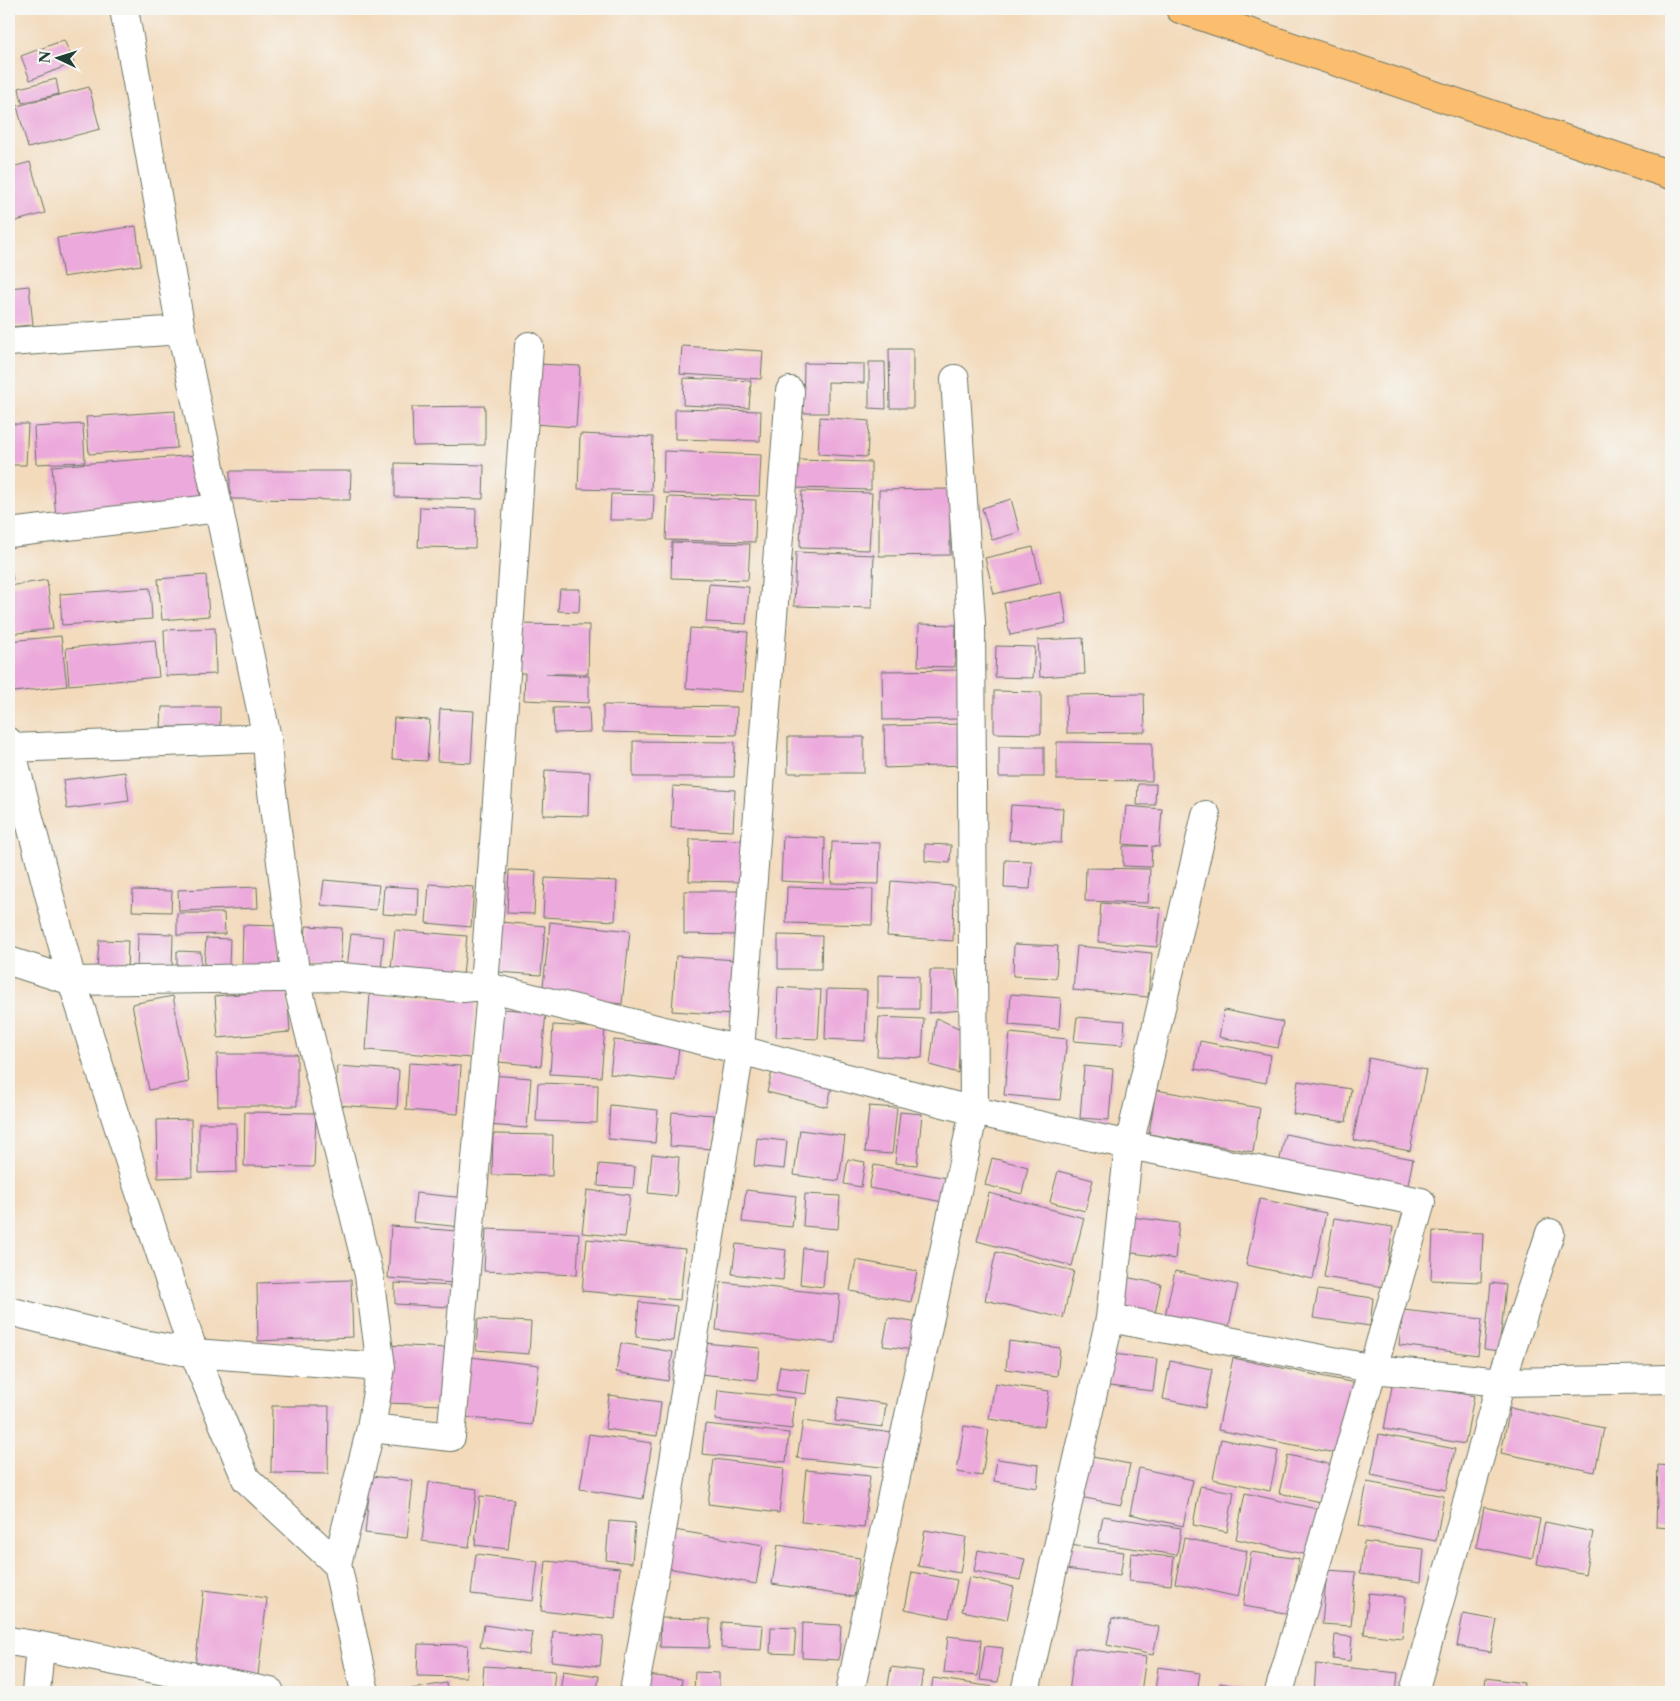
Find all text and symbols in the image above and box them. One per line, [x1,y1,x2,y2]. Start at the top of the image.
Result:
north arrow [32,32,82,82]
text: N [36,50,54,64]

